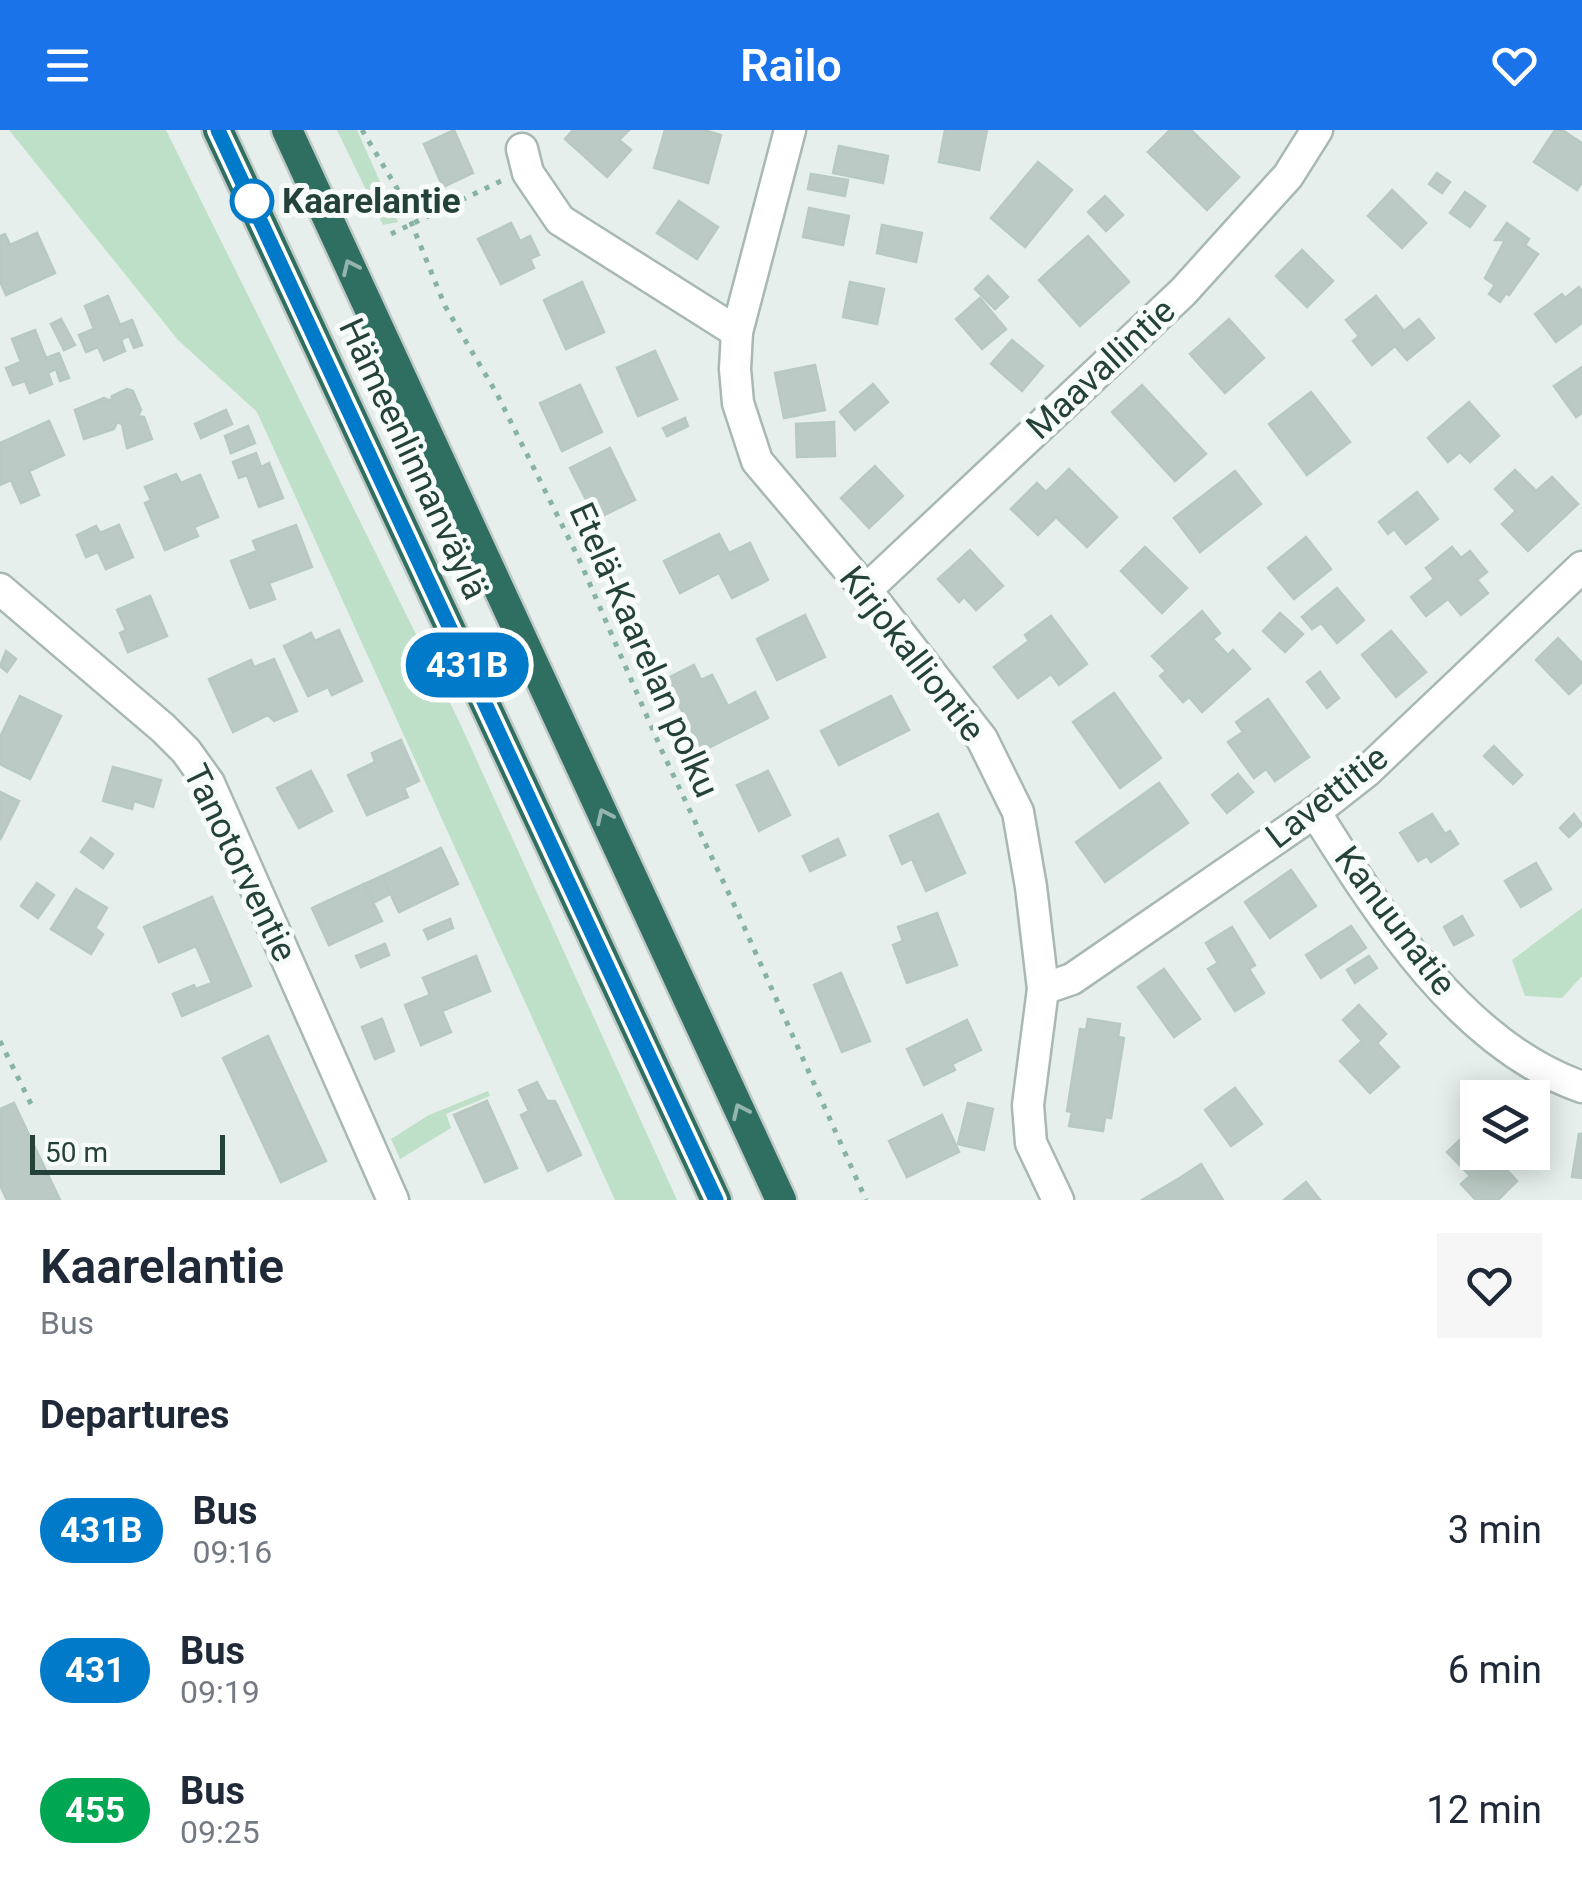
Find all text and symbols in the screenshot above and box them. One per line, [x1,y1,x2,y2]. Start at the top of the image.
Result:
icon: menu [40,38,95,93]
icon: heart [1487,38,1542,93]
text: Railo [740,39,842,92]
marker: Kaarelantie [231,180,273,222]
place label: Kaarelantie [282,181,461,222]
one-way arrow [342,259,362,277]
street label: Maavallintie [1018,290,1184,448]
street label: Hämeenlinnanväylä [330,312,496,606]
street label: Etelä-Kaarelan polku [561,496,727,804]
street label: Kirjokalliontie [831,558,993,750]
line badge: 431B [397,632,537,698]
text: 431B [426,645,508,686]
street label: Lavettitie [1258,737,1396,857]
street label: Tanotorventie [175,758,305,968]
one-way arrow [596,809,616,827]
street label: Kanuunatie [1326,838,1464,1004]
map controls [1460,1080,1550,1170]
button: layers [1460,1080,1550,1170]
one-way arrow [733,1104,753,1122]
scale bar [30,1130,225,1174]
text: 50 m [45,1136,108,1169]
button: heart [1437,1233,1542,1338]
text: Kaarelantie [40,1238,284,1295]
text: Bus [40,1304,94,1342]
text: Departures [40,1393,230,1437]
text: Bus [193,1489,258,1533]
text: 3 min [1448,1508,1542,1552]
text: 431B [60,1510,143,1551]
text: 09:16 [193,1533,272,1571]
text: Bus [180,1629,245,1673]
text: 6 min [1448,1648,1542,1692]
text: 431 [65,1650,125,1691]
text: 09:19 [180,1673,260,1711]
text: Bus [180,1769,245,1813]
text: 12 min [1426,1788,1542,1832]
text: 455 [65,1790,125,1831]
text: 09:25 [180,1813,260,1851]

